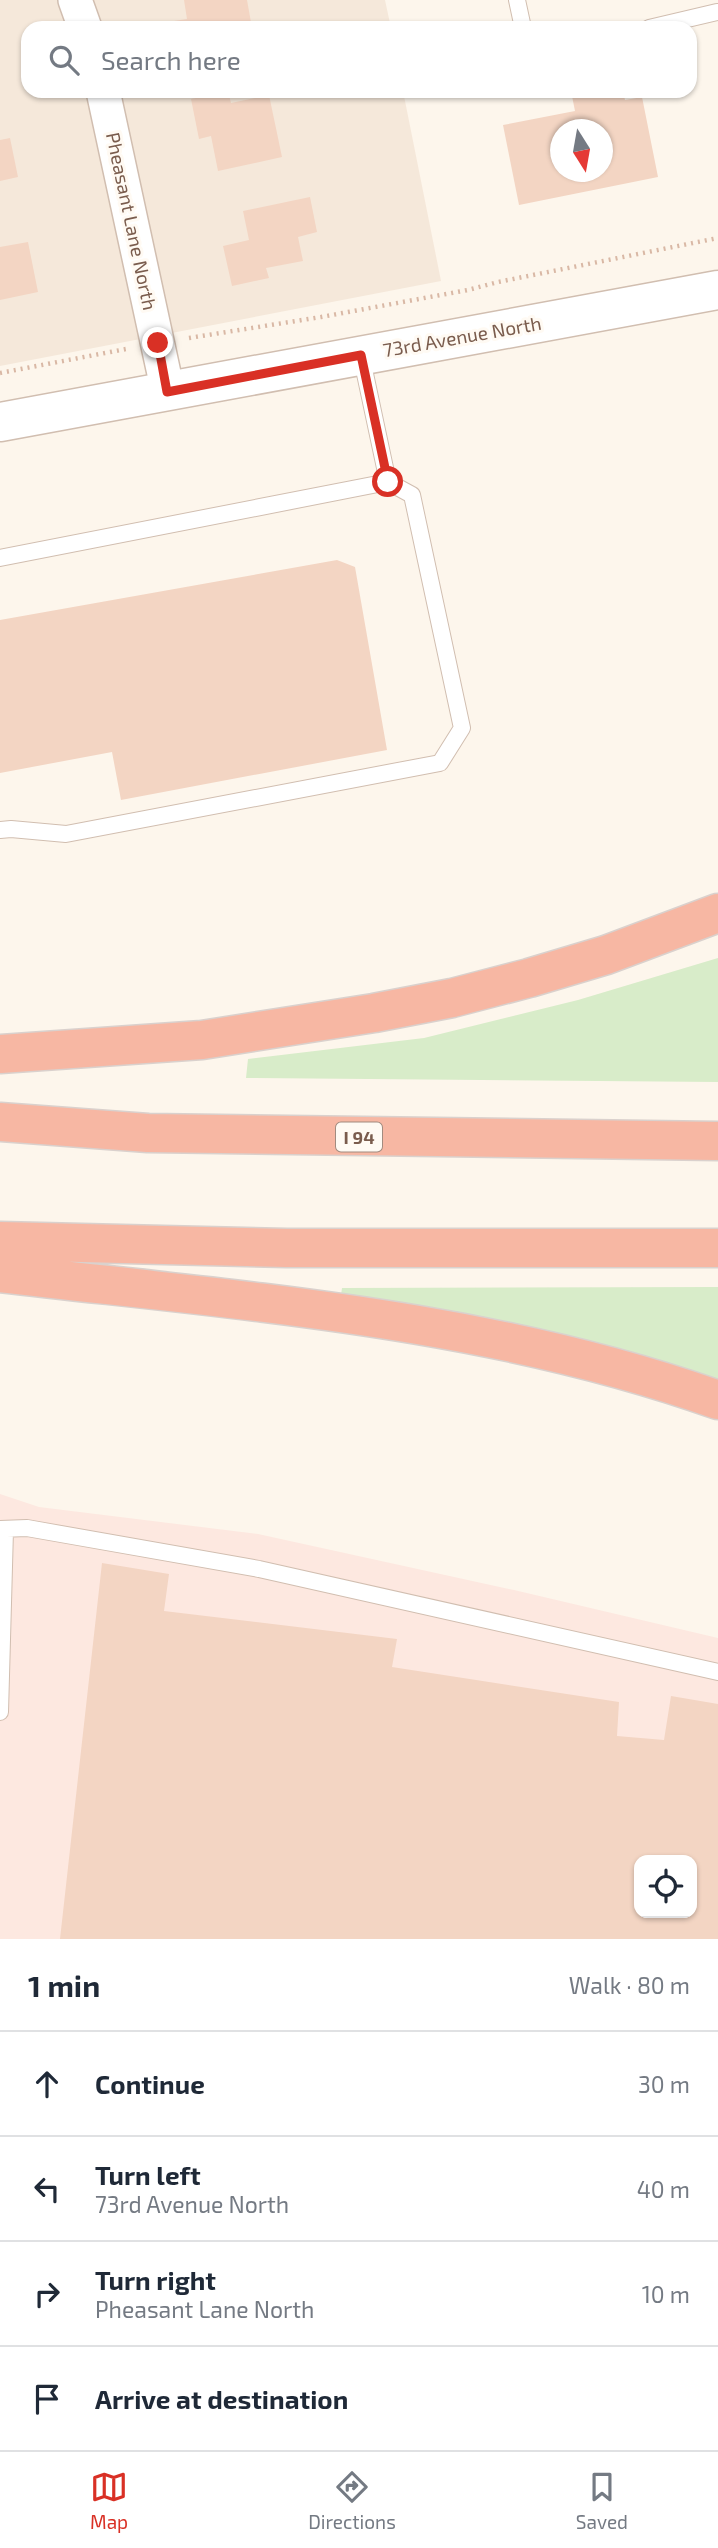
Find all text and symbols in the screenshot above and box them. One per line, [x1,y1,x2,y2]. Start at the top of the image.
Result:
search box [21,21,697,98]
icon: search [45,41,83,79]
text: Search here [101,44,241,75]
north arrow [550,119,613,182]
street label: Pheasant Lane North [102,130,162,312]
street label: 73rd Avenue North [381,311,543,361]
route end [142,327,173,358]
route start [372,466,403,497]
road number: I 94 [336,1122,382,1152]
map controls [634,1855,697,1918]
button: locate [634,1855,697,1918]
text: 1 min [28,1967,100,2003]
text: Walk · 80 m [569,1971,690,1999]
icon: ahead [28,2065,66,2103]
text: Continue [95,2068,205,2099]
text: 30 m [638,2070,690,2098]
text: Turn left [95,2159,201,2190]
icon: left [28,2170,66,2208]
text: 40 m [637,2175,690,2203]
text: 73rd Avenue North [95,2190,289,2218]
text: Turn right [95,2264,216,2295]
icon: right [28,2275,66,2313]
text: 10 m [642,2280,690,2308]
text: Pheasant Lane North [95,2295,314,2323]
icon: arrive [28,2380,66,2418]
text: Arrive at destination [95,2383,348,2414]
tab: Map [90,2468,128,2533]
tab: Directions [308,2468,396,2533]
tab: Saved [576,2468,628,2533]

